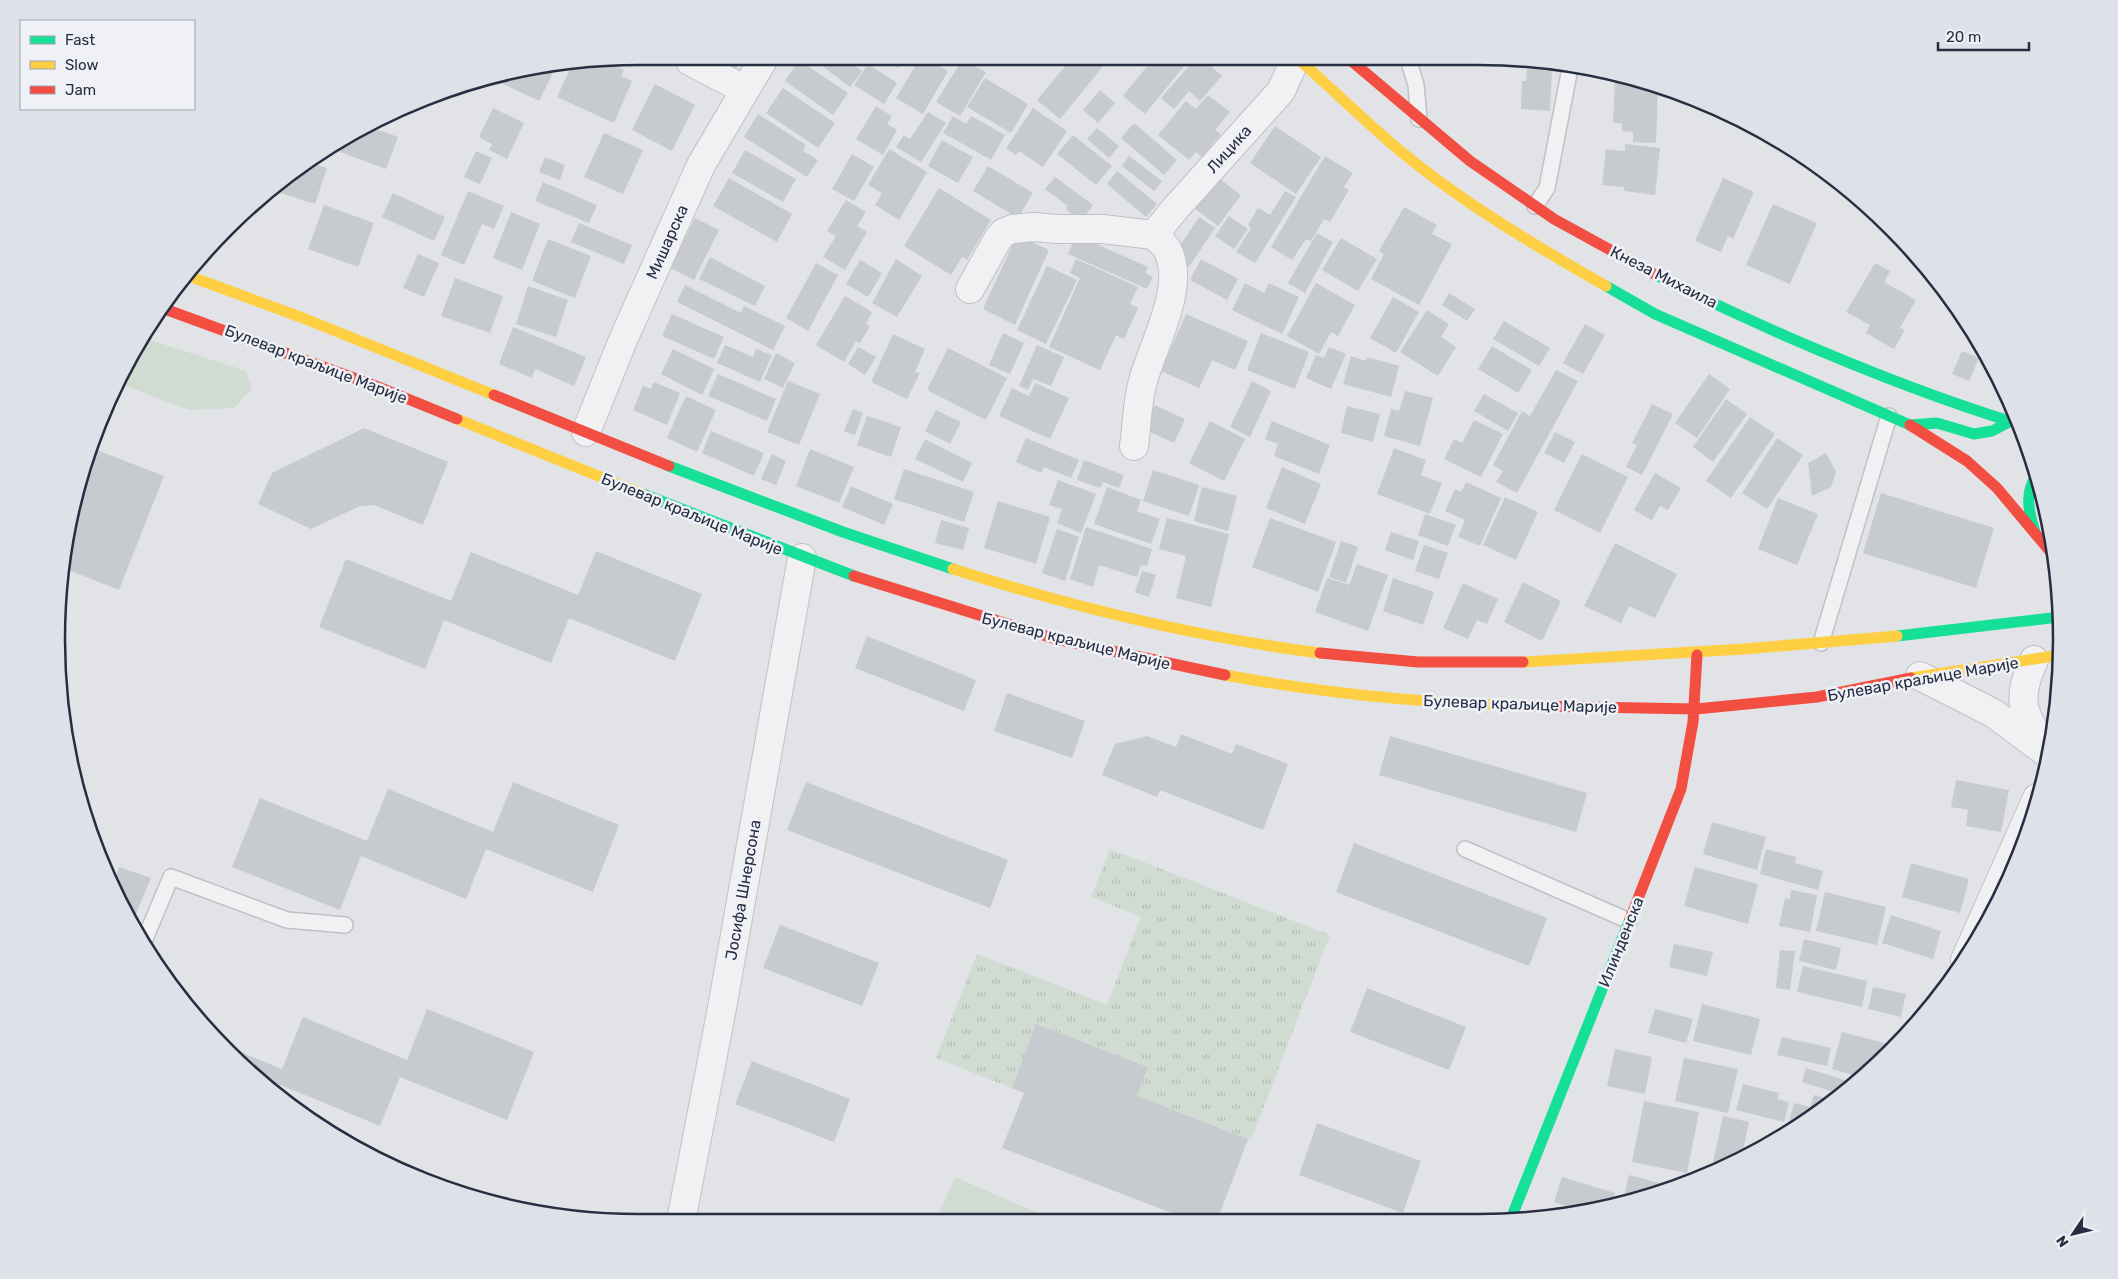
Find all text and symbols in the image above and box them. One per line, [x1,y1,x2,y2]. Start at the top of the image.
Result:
legend [20,20,195,110]
scale bar [1938,20,2029,52]
text: 20 m [1946,28,1981,46]
text: Fast [65,31,95,49]
text: Slow [65,56,98,74]
text: Jam [65,81,96,99]
street label: Лицика [1203,121,1255,177]
street label: Мишарска [642,202,692,282]
street label: Кнеза Михаила [1607,242,1721,312]
street label: Булевар краљице Марије [222,320,410,408]
street label: Булевар краљице Марије [599,469,785,559]
street label: Булевар краљице Марије [980,608,1172,674]
street label: Булевар краљице Марије [1826,653,2020,705]
street label: Булевар краљице Марије [1423,691,1617,717]
street label: Јосифа Шнерсона [721,818,765,962]
street label: Илинденска [1594,894,1648,990]
north arrow [2048,1209,2098,1259]
text: N [2053,1232,2073,1250]

